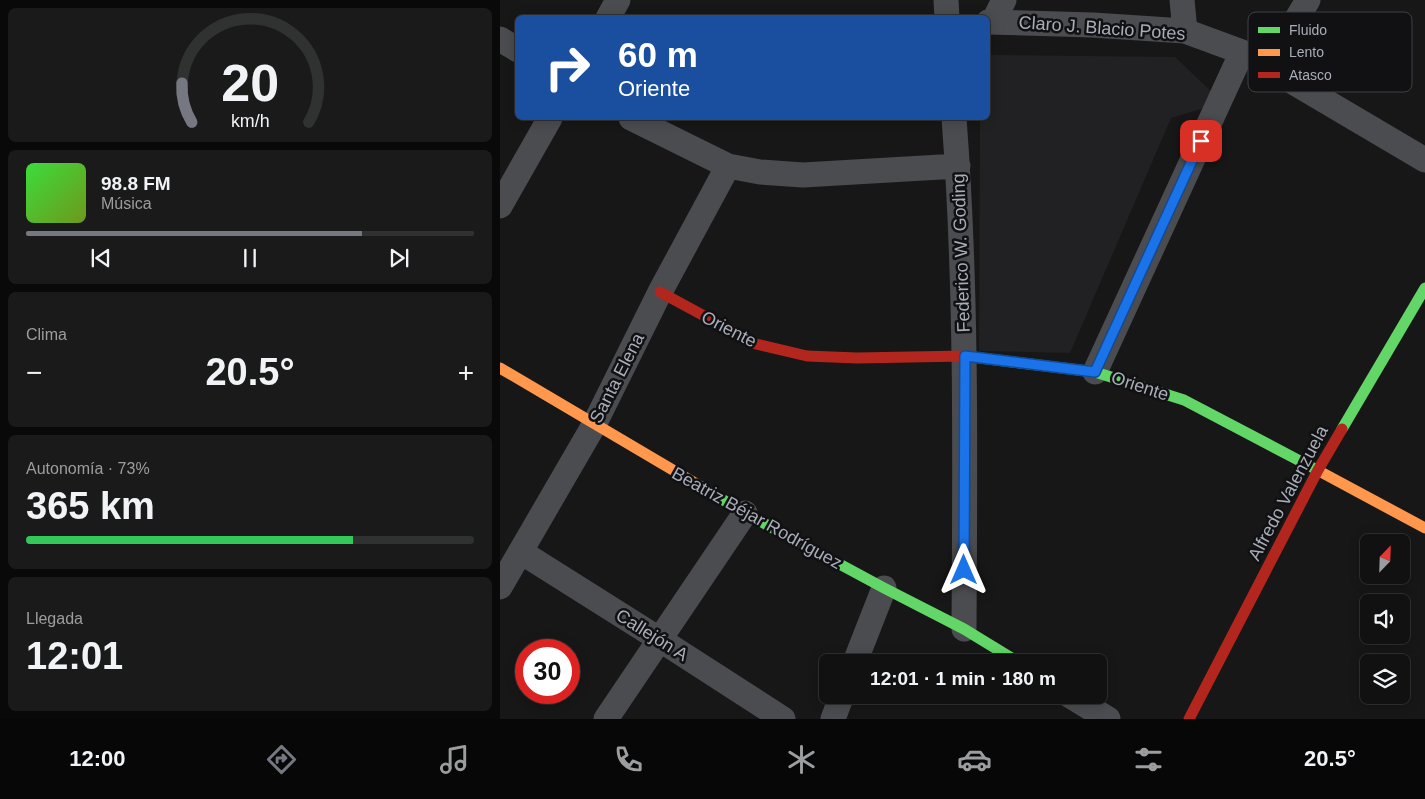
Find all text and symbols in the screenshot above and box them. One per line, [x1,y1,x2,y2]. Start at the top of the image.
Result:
street label: Claro J. Blacio Potes [1018,12,1186,44]
legend [1248,12,1412,92]
text: Fluido [1289,22,1327,38]
icon: right [535,35,600,100]
text: 60 m [618,35,698,74]
text: Lento [1289,44,1324,60]
text: 20 [221,54,279,112]
text: Atasco [1289,67,1332,83]
text: Oriente [618,76,690,101]
text: km/h [231,111,269,131]
pin [1180,120,1222,162]
icon: arrive [1187,127,1215,155]
text: 98.8 FM [101,173,171,194]
street label: Federico W. Goding [948,173,974,333]
text: Música [101,195,152,212]
icon: previous [87,244,115,272]
icon: pause [236,244,264,272]
icon: next [385,244,413,272]
street label: Oriente [698,307,760,351]
text: Clima [26,326,67,343]
street label: Santa Elena [586,329,649,426]
text: 20.5° [205,351,295,393]
text: − [26,357,42,388]
text: + [458,357,474,388]
street label: Oriente [1109,367,1171,405]
street label: Alfredo Valenzuela [1244,421,1332,564]
text: Autonomía · 73% [26,460,150,477]
street label: Beatriz Béjar Rodríguez [669,463,845,573]
text: 365 km [26,485,155,527]
north arrow [1360,534,1410,584]
map controls [1360,534,1410,704]
position arrow [937,543,989,595]
button: sound [1360,594,1410,644]
street label: Callejón A [612,605,692,665]
text: Llegada [26,610,83,627]
text: 12:01 [26,635,123,677]
speed limit sign: 30 [515,639,580,704]
button: layers [1360,654,1410,704]
text: 12:01 · 1 min · 180 m [870,668,1056,689]
icon: directions [264,742,299,777]
icon: music [437,742,472,777]
icon: phone [611,742,646,777]
icon: climate [784,742,819,777]
icon: car [957,742,992,777]
icon: filters [1131,742,1166,777]
text: 12:00 [69,746,125,771]
text: 20.5° [1304,746,1356,771]

